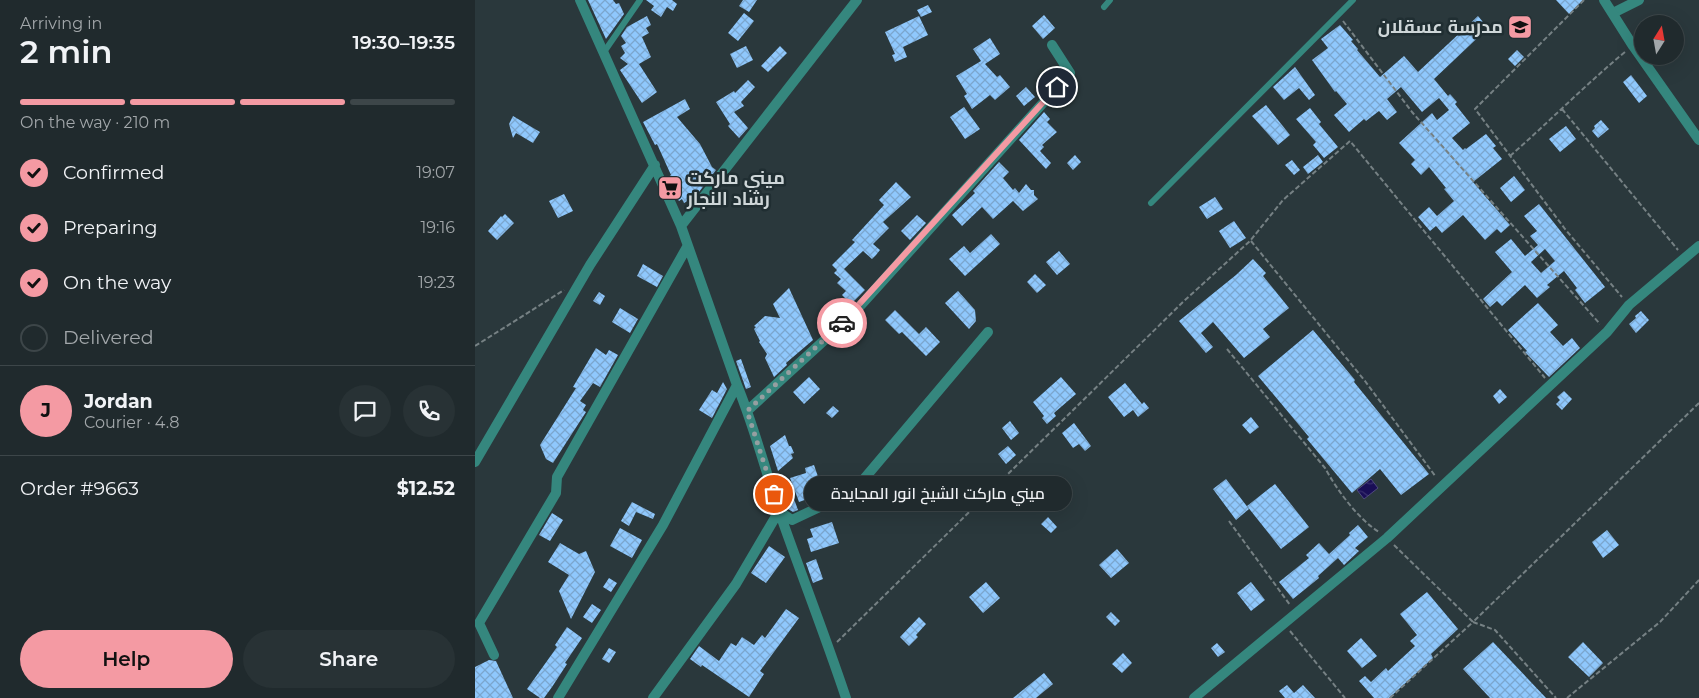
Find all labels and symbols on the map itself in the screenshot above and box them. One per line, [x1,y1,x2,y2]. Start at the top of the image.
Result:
school or university icon: مدرسة عسقلان [1507,14,1533,40]
north arrow [1634,15,1684,65]
place label: مدرسة عسقلان [1378,16,1503,38]
pin [1036,66,1078,108]
place label: ميني ماركت رشاد النجار [686,167,785,210]
supermarket icon: ميني ماركت رشاد النجار [657,175,683,201]
courier [817,298,867,348]
pin [753,473,795,515]
callout: ميني ماركت الشيخ انور المجايدة [804,476,1071,512]

